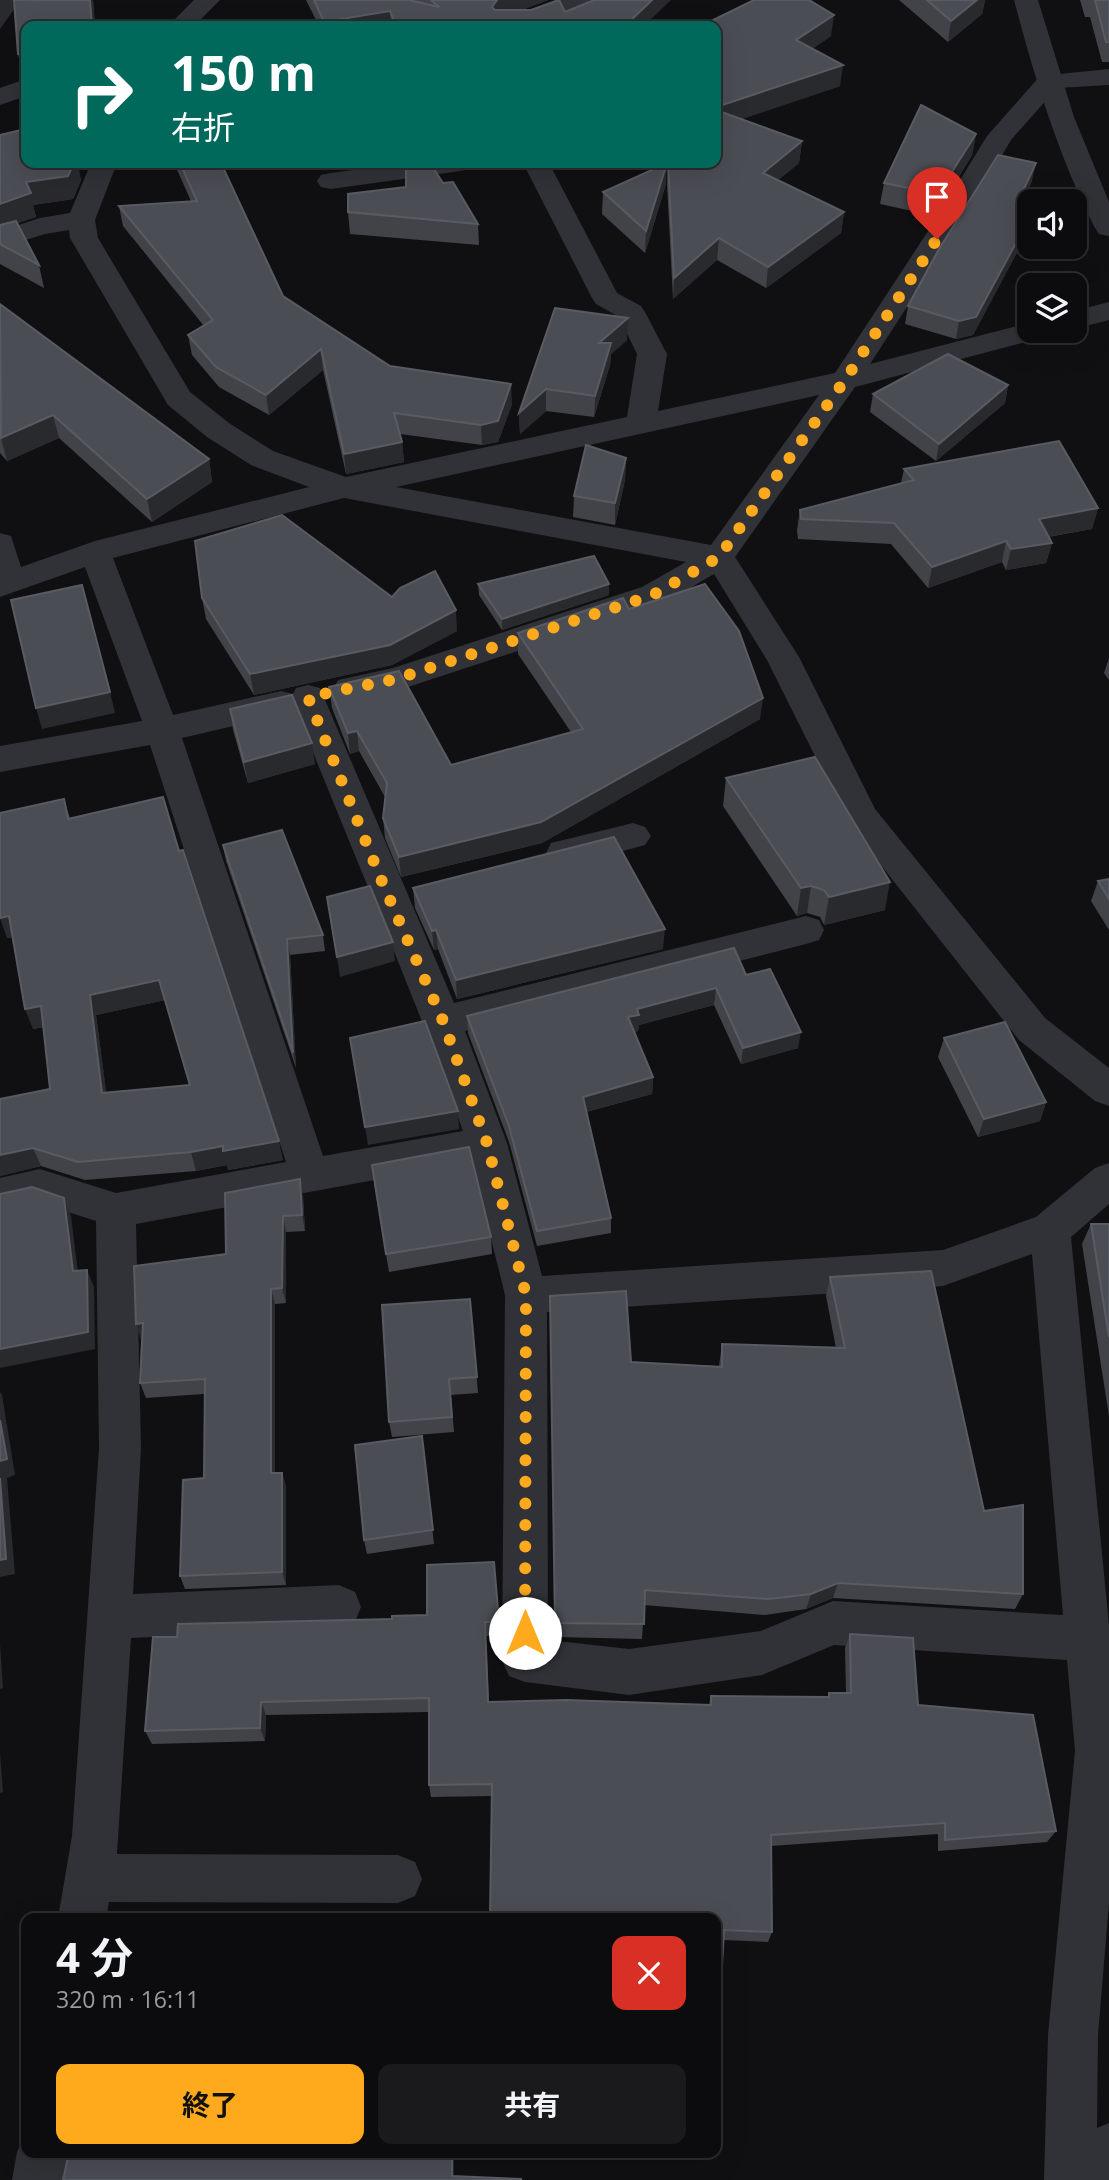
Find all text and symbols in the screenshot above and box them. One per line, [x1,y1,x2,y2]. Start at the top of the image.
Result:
text: 150 m [171,39,316,105]
icon: right [56,49,147,140]
text: 右折 [171,105,235,148]
pin [907,167,967,239]
icon: arrive [918,178,956,216]
map controls [1017,189,1087,343]
button: sound [1017,189,1087,259]
button: layers [1017,273,1087,343]
position arrow [488,1596,562,1670]
text: 4 分 [56,1928,133,1985]
button: close [612,1936,686,2010]
text: 320 m · 16:11 [56,1983,199,2015]
button: 終了 [56,2064,364,2144]
button: 共有 [378,2064,686,2144]

